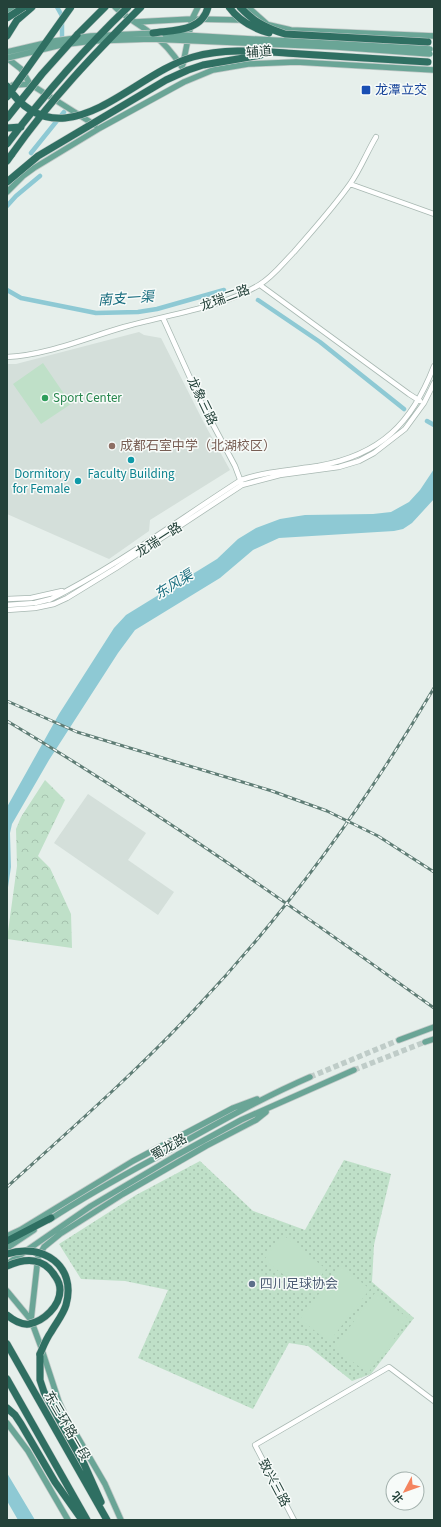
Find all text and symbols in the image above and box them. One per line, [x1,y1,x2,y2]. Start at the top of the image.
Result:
street label: 辅道 [245,42,273,62]
place label: 龙潭立交 [375,81,427,99]
marker: 龙潭立交 [360,84,372,96]
street label: 龙瑞二路 [197,281,253,315]
water label: 南支一渠 [97,287,157,311]
street label: 龙象三路 [183,374,221,428]
place label: Sport Center [53,389,122,407]
marker: Sport Center [40,393,50,403]
place label: 成都石室中学（北湖校区） [120,437,276,455]
marker: 成都石室中学（北湖校区） [107,441,117,451]
marker: Faculty Building [126,455,136,465]
place label: Dormitory for Female [12,465,70,498]
place label: Faculty Building [87,465,175,483]
marker: Dormitory for Female [73,476,83,486]
street label: 龙瑞一路 [132,518,186,562]
water label: 东风渠 [151,564,199,605]
street label: 蜀龙路 [148,1130,190,1164]
place label: 四川足球协会 [260,1275,338,1293]
marker: 四川足球协会 [247,1279,257,1289]
street label: 东三环路一段 [40,1388,94,1464]
street label: 致兴三路 [254,1456,294,1510]
north arrow [385,1471,425,1511]
text: 北 [389,1488,407,1506]

